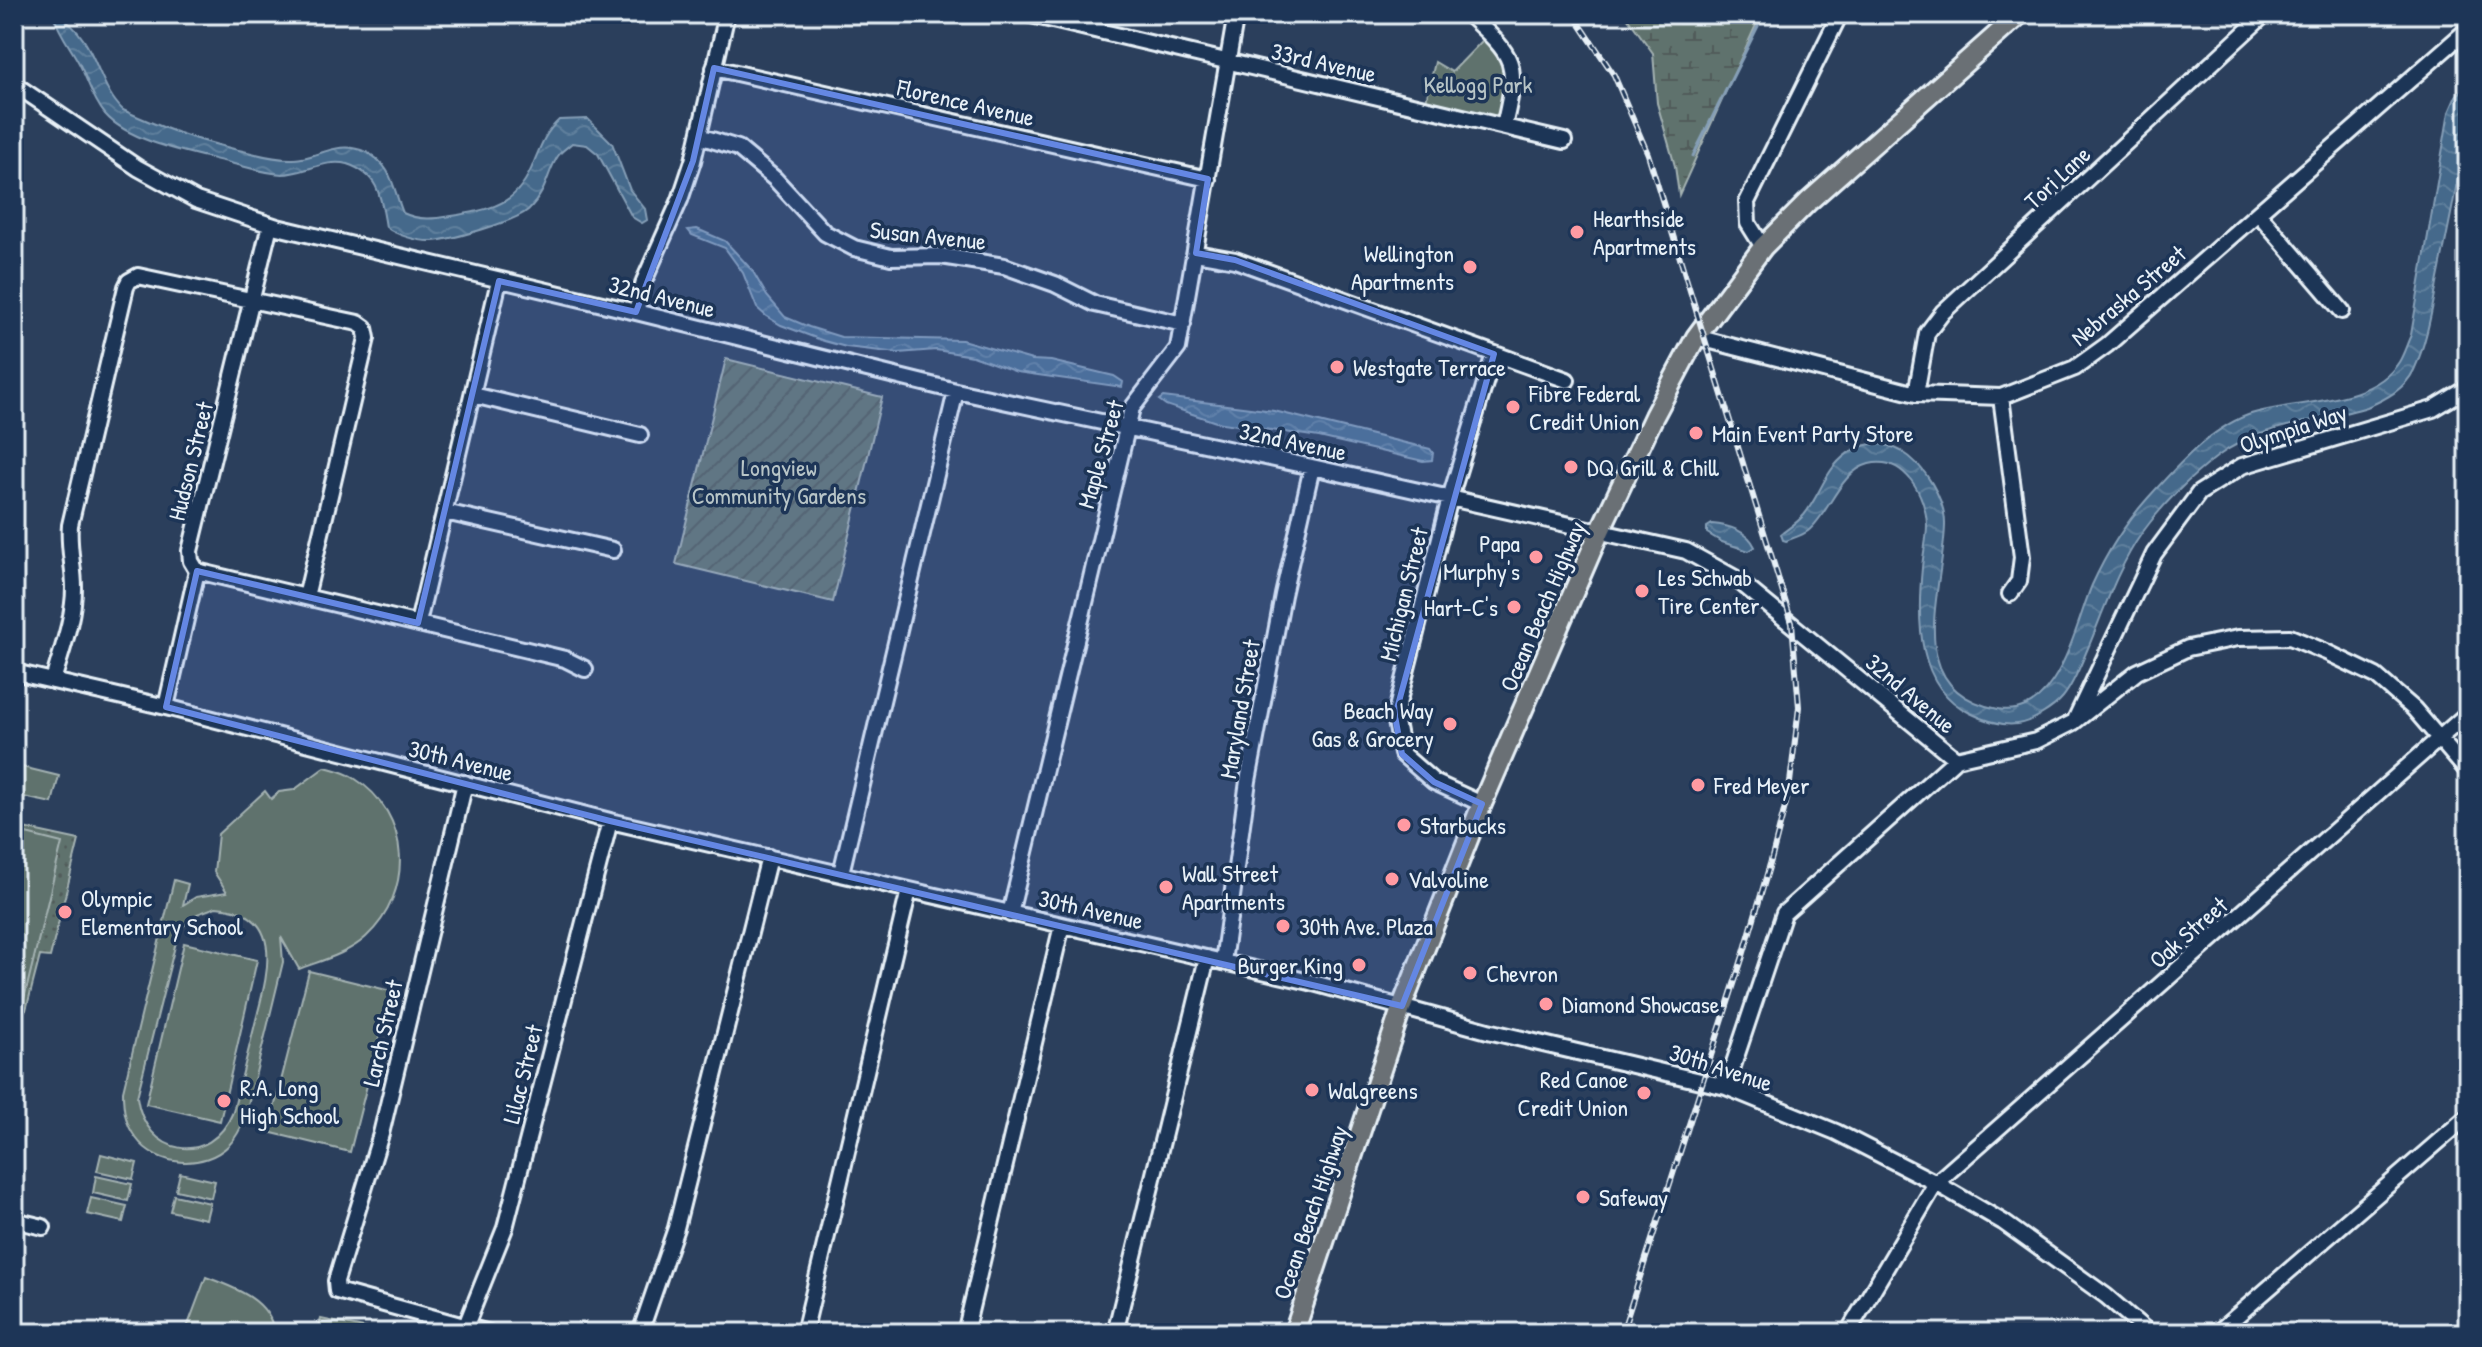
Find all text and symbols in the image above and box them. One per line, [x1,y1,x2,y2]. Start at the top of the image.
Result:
street label: 33rd Avenue [1269,34,1380,90]
park label: Kellogg Park [1423,68,1533,100]
street label: Florence Avenue [893,70,1038,133]
street label: Tori Lane [2017,138,2097,216]
place label: Hearthside Apartments [1593,202,1696,262]
street label: Susan Avenue [868,213,988,257]
marker: Hearthside Apartments [1568,223,1586,241]
place label: Wellington Apartments [1351,237,1454,297]
street label: Nebraska Street [2064,237,2193,353]
marker: Wellington Apartments [1461,258,1479,276]
street label: 32nd Avenue [605,267,719,325]
place label: Westgate Terrace [1353,351,1506,383]
marker: Westgate Terrace [1328,358,1346,376]
place label: Fibre Federal Credit Union [1528,377,1641,437]
street label: Maple Street [1069,395,1131,512]
street label: Olympia Way [2235,396,2351,460]
street label: Hudson Street [160,398,220,524]
marker: Fibre Federal Credit Union [1504,398,1522,416]
street label: 32nd Avenue [1237,414,1350,468]
place label: Main Event Party Store [1712,417,1914,449]
marker: Main Event Party Store [1687,424,1705,442]
park label: Longview Community Gardens [692,451,866,511]
place label: DQ Grill & Chill [1587,451,1719,483]
marker: DQ Grill & Chill [1562,458,1580,476]
street label: Ocean Beach Highway [1492,516,1592,696]
street label: Michigan Street [1371,523,1435,664]
place label: Papa Murphy's [1443,527,1520,587]
marker: Papa Murphy's [1527,548,1545,566]
place label: Les Schwab Tire Center [1658,561,1760,621]
marker: Les Schwab Tire Center [1633,582,1651,600]
place label: Hart-C's [1424,591,1498,623]
marker: Hart-C's [1505,598,1523,616]
street label: Maryland Street [1211,636,1267,781]
street label: 32nd Avenue [1859,646,1963,740]
place label: Beach Way Gas & Grocery [1311,694,1434,754]
marker: Beach Way Gas & Grocery [1441,715,1459,733]
street label: 30th Avenue [406,732,517,788]
place label: Fred Meyer [1713,769,1809,801]
marker: Fred Meyer [1689,776,1707,794]
place label: Starbucks [1420,809,1506,841]
marker: Starbucks [1395,816,1413,834]
place label: Wall Street Apartments [1182,857,1285,917]
place label: Valvoline [1408,863,1489,895]
marker: Valvoline [1383,870,1401,888]
marker: Wall Street Apartments [1157,878,1175,896]
street label: 30th Avenue [1036,881,1147,937]
place label: Olympic Elementary School [81,882,244,942]
street label: Oak Street [2142,889,2235,975]
marker: Olympic Elementary School [56,903,74,921]
place label: 30th Ave. Plaza [1299,910,1433,942]
marker: 30th Ave. Plaza [1274,917,1292,935]
place label: Burger King [1238,949,1343,981]
marker: Burger King [1350,956,1368,974]
place label: Chevron [1486,957,1558,989]
marker: Chevron [1461,964,1479,982]
street label: Larch Street [354,976,410,1089]
place label: Diamond Showcase [1562,988,1720,1020]
marker: Diamond Showcase [1537,995,1555,1013]
street label: Lilac Street [494,1021,550,1127]
street label: 30th Avenue [1666,1035,1777,1099]
place label: Red Canoe Credit Union [1518,1063,1628,1123]
place label: R.A. Long High School [240,1071,340,1131]
place label: Walgreens [1328,1074,1418,1106]
marker: Walgreens [1303,1081,1321,1099]
marker: Red Canoe Credit Union [1635,1084,1653,1102]
marker: R.A. Long High School [215,1092,233,1110]
street label: Ocean Beach Highway [1265,1121,1355,1303]
place label: Safeway [1599,1181,1668,1213]
marker: Safeway [1574,1188,1592,1206]

